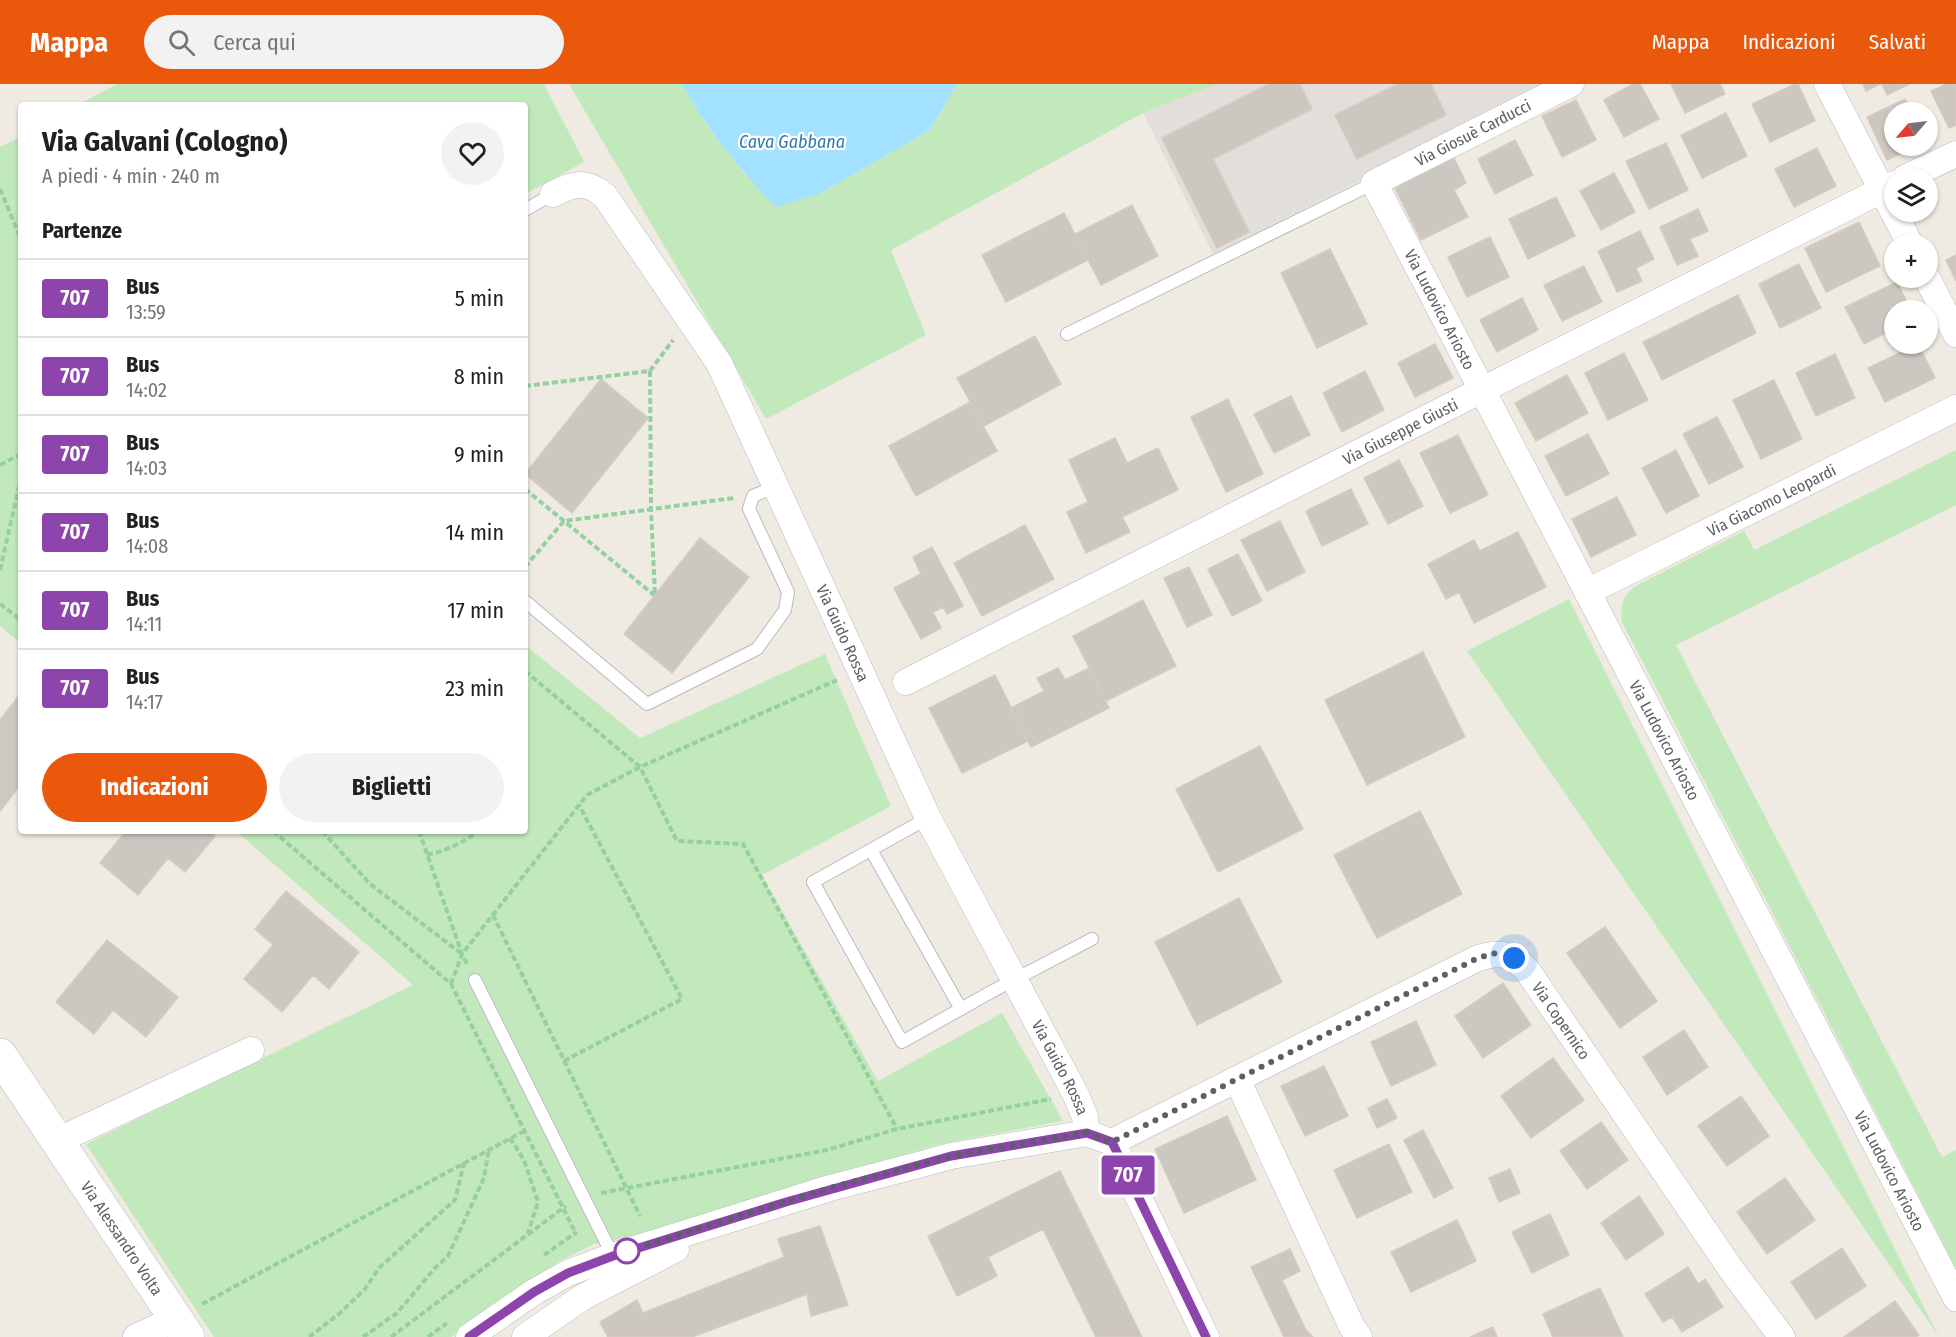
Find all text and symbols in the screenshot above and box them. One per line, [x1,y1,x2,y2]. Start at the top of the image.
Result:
search box [144,15,564,69]
text: Mappa [30,26,108,59]
icon: search [165,26,198,59]
text: Cerca qui [213,29,296,56]
text: Mappa [1652,29,1709,55]
text: Indicazioni [1742,29,1836,55]
text: Salvati [1869,29,1926,55]
street label: Via Giosuè Carducci [1412,96,1534,170]
north arrow [1884,102,1938,156]
map controls [1884,102,1938,354]
button: heart [441,122,504,185]
text: Via Galvani (Cologno) [42,125,287,158]
water label: Cava Gabbana [739,131,845,153]
text: A piedi · 4 min · 240 m [42,164,220,188]
button: layers [1884,168,1938,222]
text: Partenze [42,217,122,244]
button: + [1884,234,1938,288]
street label: Via Ludovico Ariosto [1401,246,1479,373]
text: Bus [126,273,159,300]
text: 707 [61,285,89,311]
text: 5 min [455,285,504,312]
text: 13:59 [126,300,166,324]
button: − [1884,300,1938,354]
text: Bus [126,351,159,378]
text: 707 [61,363,89,389]
text: 8 min [454,363,504,390]
text: 14:02 [126,378,167,402]
street label: Via Giuseppe Giusti [1339,394,1461,469]
text: Bus [126,429,159,456]
text: 707 [61,441,89,467]
text: 9 min [454,441,504,468]
text: 14:03 [126,456,167,480]
street label: Via Giacomo Leopardi [1704,460,1839,540]
text: Bus [126,507,159,534]
text: 707 [61,519,89,545]
text: 14 min [446,519,504,546]
text: 14:08 [126,534,168,558]
street label: Via Guido Rossa [813,582,873,685]
text: Bus [126,585,159,612]
text: 707 [61,597,89,623]
text: 17 min [447,597,504,624]
text: 14:11 [126,612,162,636]
text: Bus [126,663,159,690]
text: 707 [61,675,89,701]
text: 23 min [445,675,504,702]
street label: Via Ludovico Ariosto [1626,677,1704,803]
text: 14:17 [126,690,163,714]
button: Indicazioni [42,753,267,822]
button: Biglietti [279,753,504,822]
your location [1499,943,1529,973]
street label: Via Copernico [1528,978,1595,1063]
street label: Via Guido Rossa [1028,1017,1093,1118]
street label: Via Ludovico Ariosto [1851,1108,1929,1234]
line badge: 707 [1094,1156,1162,1194]
text: 707 [1114,1162,1142,1188]
street label: Via Alessandro Volta [77,1177,167,1299]
unlabelled marker [614,1238,640,1264]

